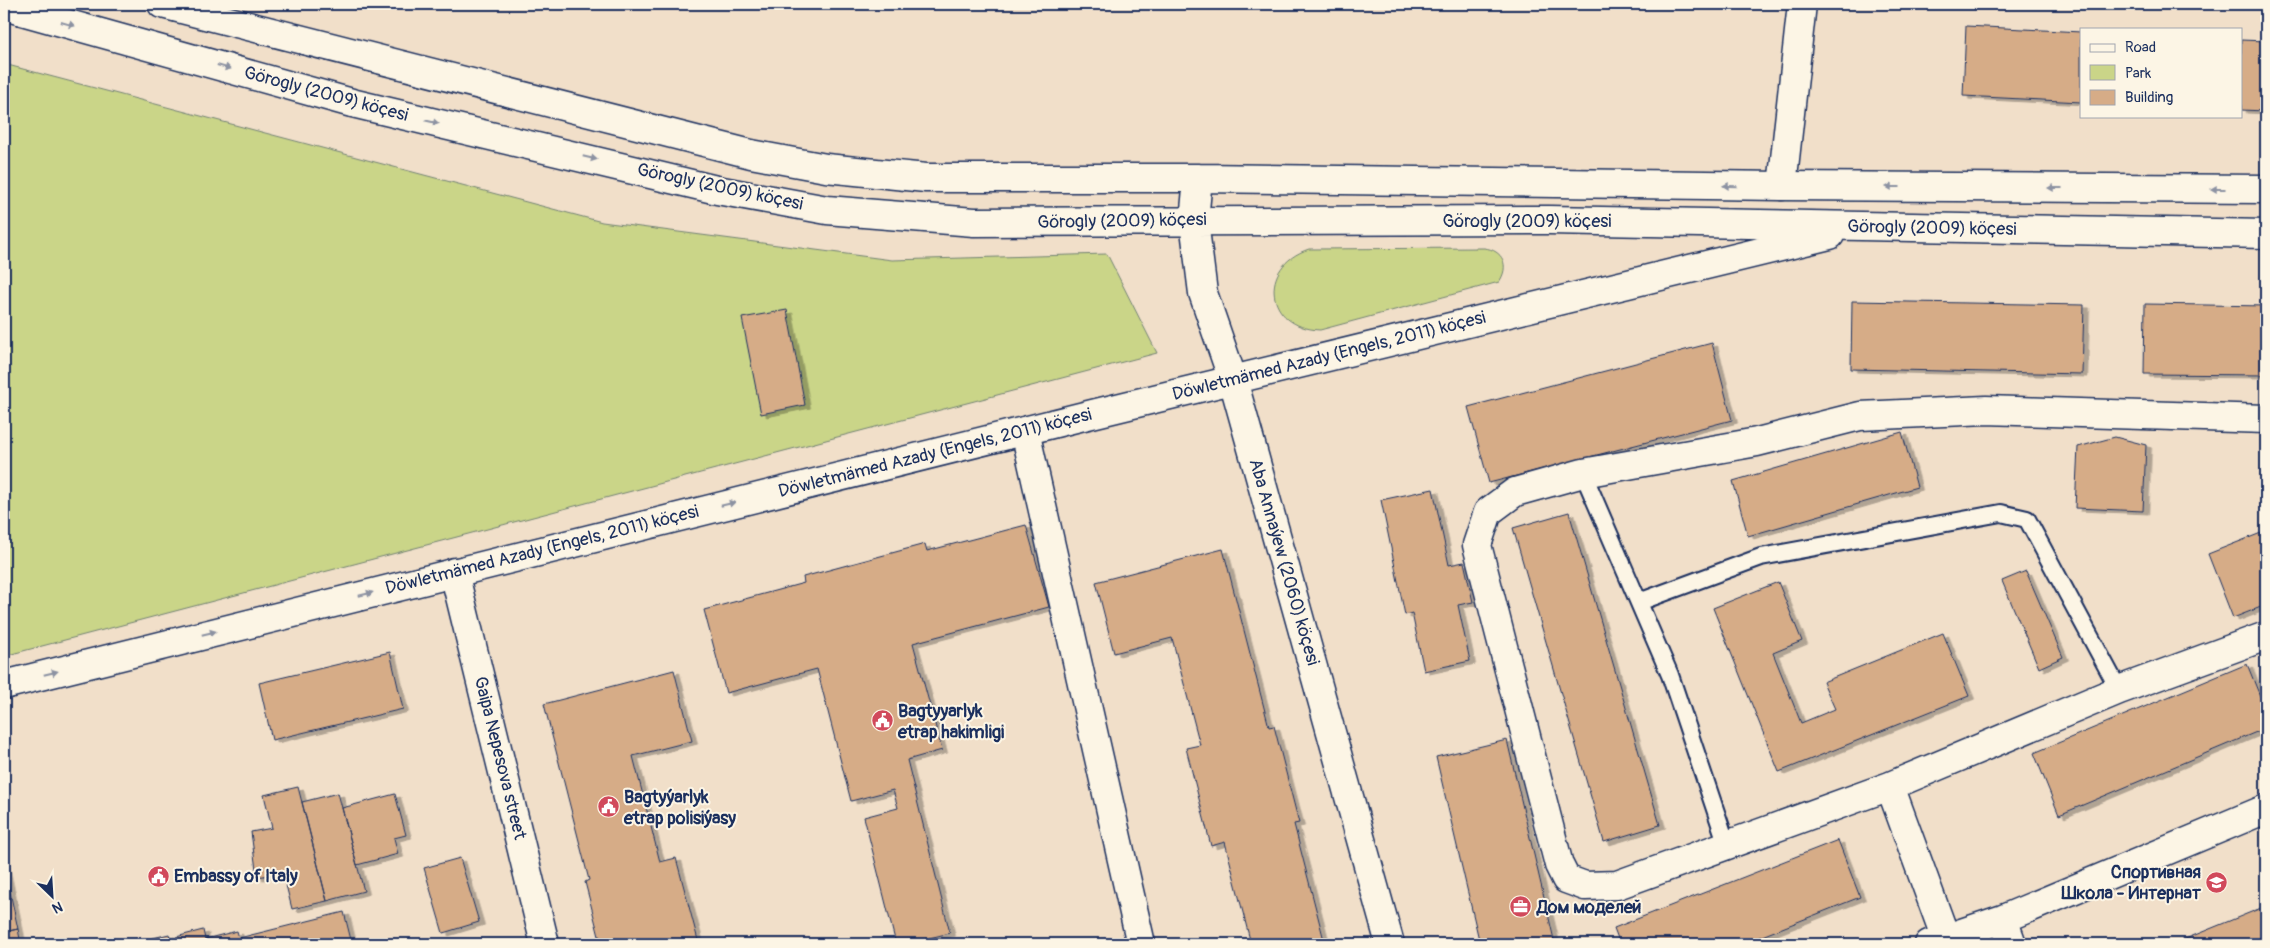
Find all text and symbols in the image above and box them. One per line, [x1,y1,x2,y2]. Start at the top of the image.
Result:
one-way arrow [60,20,75,28]
legend [2080,28,2242,118]
text: Road [2125,38,2156,57]
street label: Görogly (2009) köçesi [241,61,411,127]
one-way arrow [217,64,232,72]
text: Park [2125,64,2152,83]
text: Building [2125,88,2173,107]
one-way arrow [425,118,440,126]
one-way arrow [583,154,598,162]
street label: Görogly (2009) köçesi [635,158,805,216]
one-way arrow [1722,182,1738,190]
one-way arrow [1884,183,1900,191]
one-way arrow [2047,184,2063,192]
one-way arrow [2209,184,2225,192]
street label: Görogly (2009) köçesi [1037,208,1207,234]
street label: Görogly (2009) köçesi [1442,210,1612,233]
street label: Görogly (2009) köçesi [1847,215,2017,241]
street label: Döwletmämed Azady (Engels, 2011) köçesi [1170,306,1488,406]
street label: Döwletmämed Azady (Engels, 2011) köçesi [776,403,1094,503]
street label: Aba Annaýew (2060) köçesi [1243,456,1325,668]
street label: Döwletmämed Azady (Engels, 2011) köçesi [383,500,701,600]
one-way arrow [720,500,735,508]
one-way arrow [359,590,374,598]
one-way arrow [201,629,216,637]
one-way arrow [44,669,59,677]
street label: Gaipa Nepesova street [469,674,532,843]
place label: Bagtyyarlyk etrap hakimligi [897,700,1004,744]
public building icon: Bagtyyarlyk etrap hakimligi [870,709,894,733]
place label: Bagtyýarlyk etrap polisiýasy [623,786,736,830]
public building icon: Bagtyýarlyk etrap polisiýasy [596,795,620,819]
place label: Спортивная Школа - Интернат [2060,861,2202,905]
public building icon: Embassy of Italy [146,864,170,888]
place label: Embassy of Italy [174,865,298,888]
north arrow [28,870,78,920]
school or university icon: Спортивная Школа - Интернат [2205,870,2229,894]
office icon: Дом моделей [1509,895,1533,919]
place label: Дом моделей [1536,896,1641,919]
text: N [49,898,65,917]

